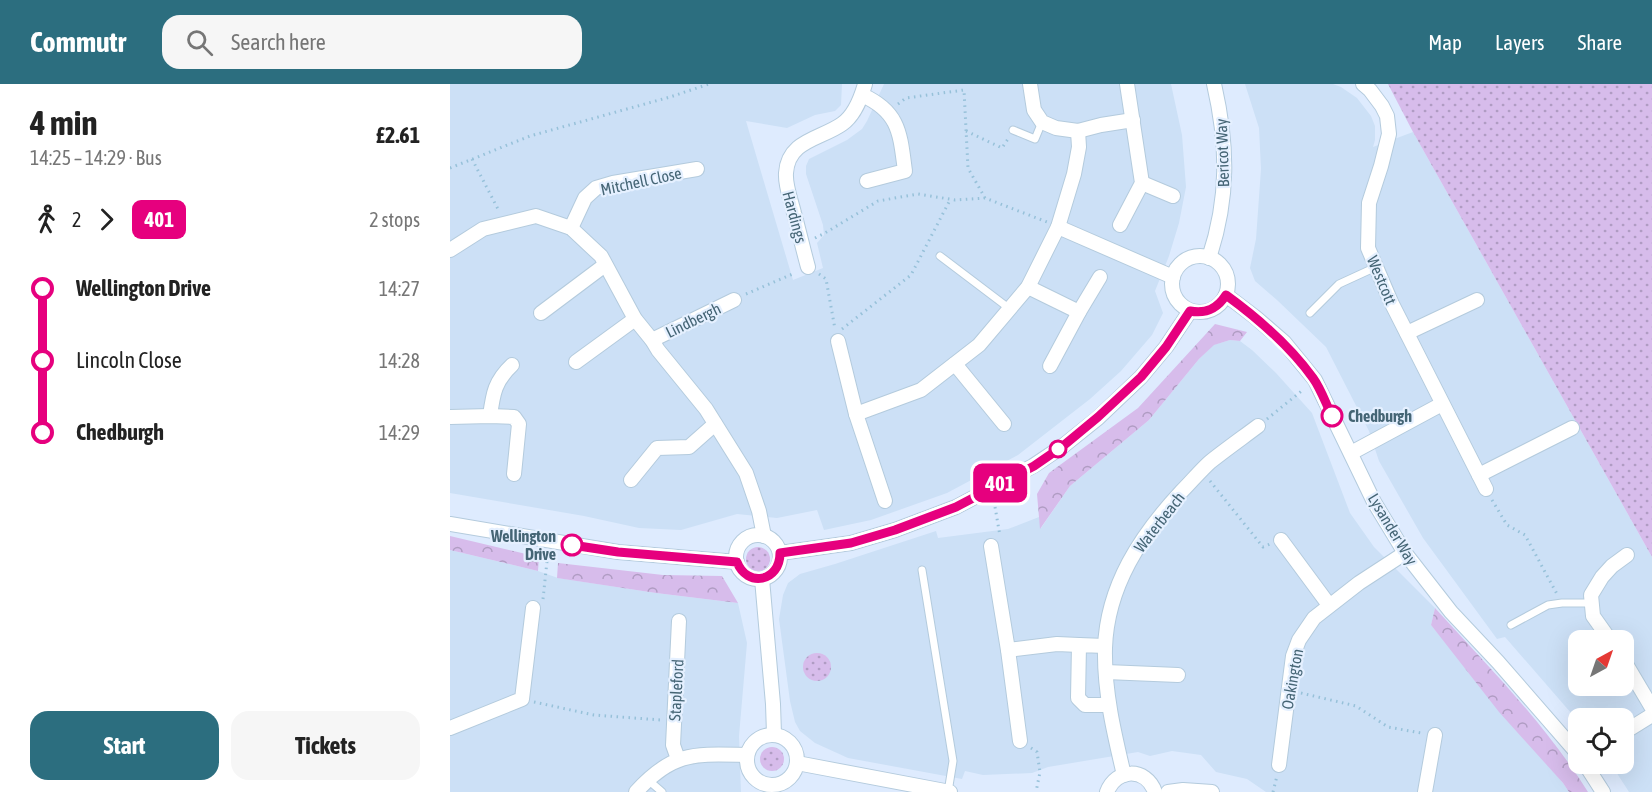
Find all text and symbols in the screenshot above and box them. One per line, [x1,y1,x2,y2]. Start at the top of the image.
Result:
search box [162,15,582,69]
text: Commutr [30,26,126,58]
icon: search [183,26,216,59]
text: Search here [231,29,326,55]
text: Map [1428,30,1462,54]
text: Layers [1495,30,1545,54]
text: Share [1578,30,1622,54]
text: 4 min [30,104,97,142]
street label: Bericot Way [1212,118,1233,188]
text: £2.61 [376,122,420,148]
text: 14:25 – 14:29 · Bus [30,146,162,169]
street label: Mitchell Close [599,164,683,198]
street label: Hardings [778,189,811,246]
icon: walk [30,203,63,236]
icon: forward [90,203,123,236]
text: 401 [144,207,174,231]
text: 2 [72,208,81,231]
text: 2 stops [369,208,420,231]
street label: Westcott [1364,253,1400,307]
text: Wellington Drive [76,275,211,301]
text: 14:27 [379,277,420,300]
street label: Lindbergh [663,299,724,342]
text: Lincoln Close [76,347,182,373]
text: 14:28 [379,349,420,372]
marker: Chedburgh [1321,405,1343,427]
place label: Chedburgh [1348,407,1412,425]
text: Chedburgh [76,419,164,445]
text: 14:29 [379,421,420,444]
unlabelled marker [1049,440,1067,458]
line badge: 401 [966,464,1034,502]
text: 401 [985,471,1015,495]
street label: Waterbeach [1130,488,1188,556]
street label: Lysander Way [1364,490,1422,569]
place label: Wellington Drive [490,527,556,563]
marker: Wellington Drive [561,534,583,556]
north arrow [1568,630,1634,696]
map controls [1568,630,1634,774]
street label: Oakington [1278,647,1307,711]
street label: Stapleford [665,659,688,721]
button: locate [1568,708,1634,774]
button: Start [30,711,219,780]
button: Tickets [231,711,420,780]

